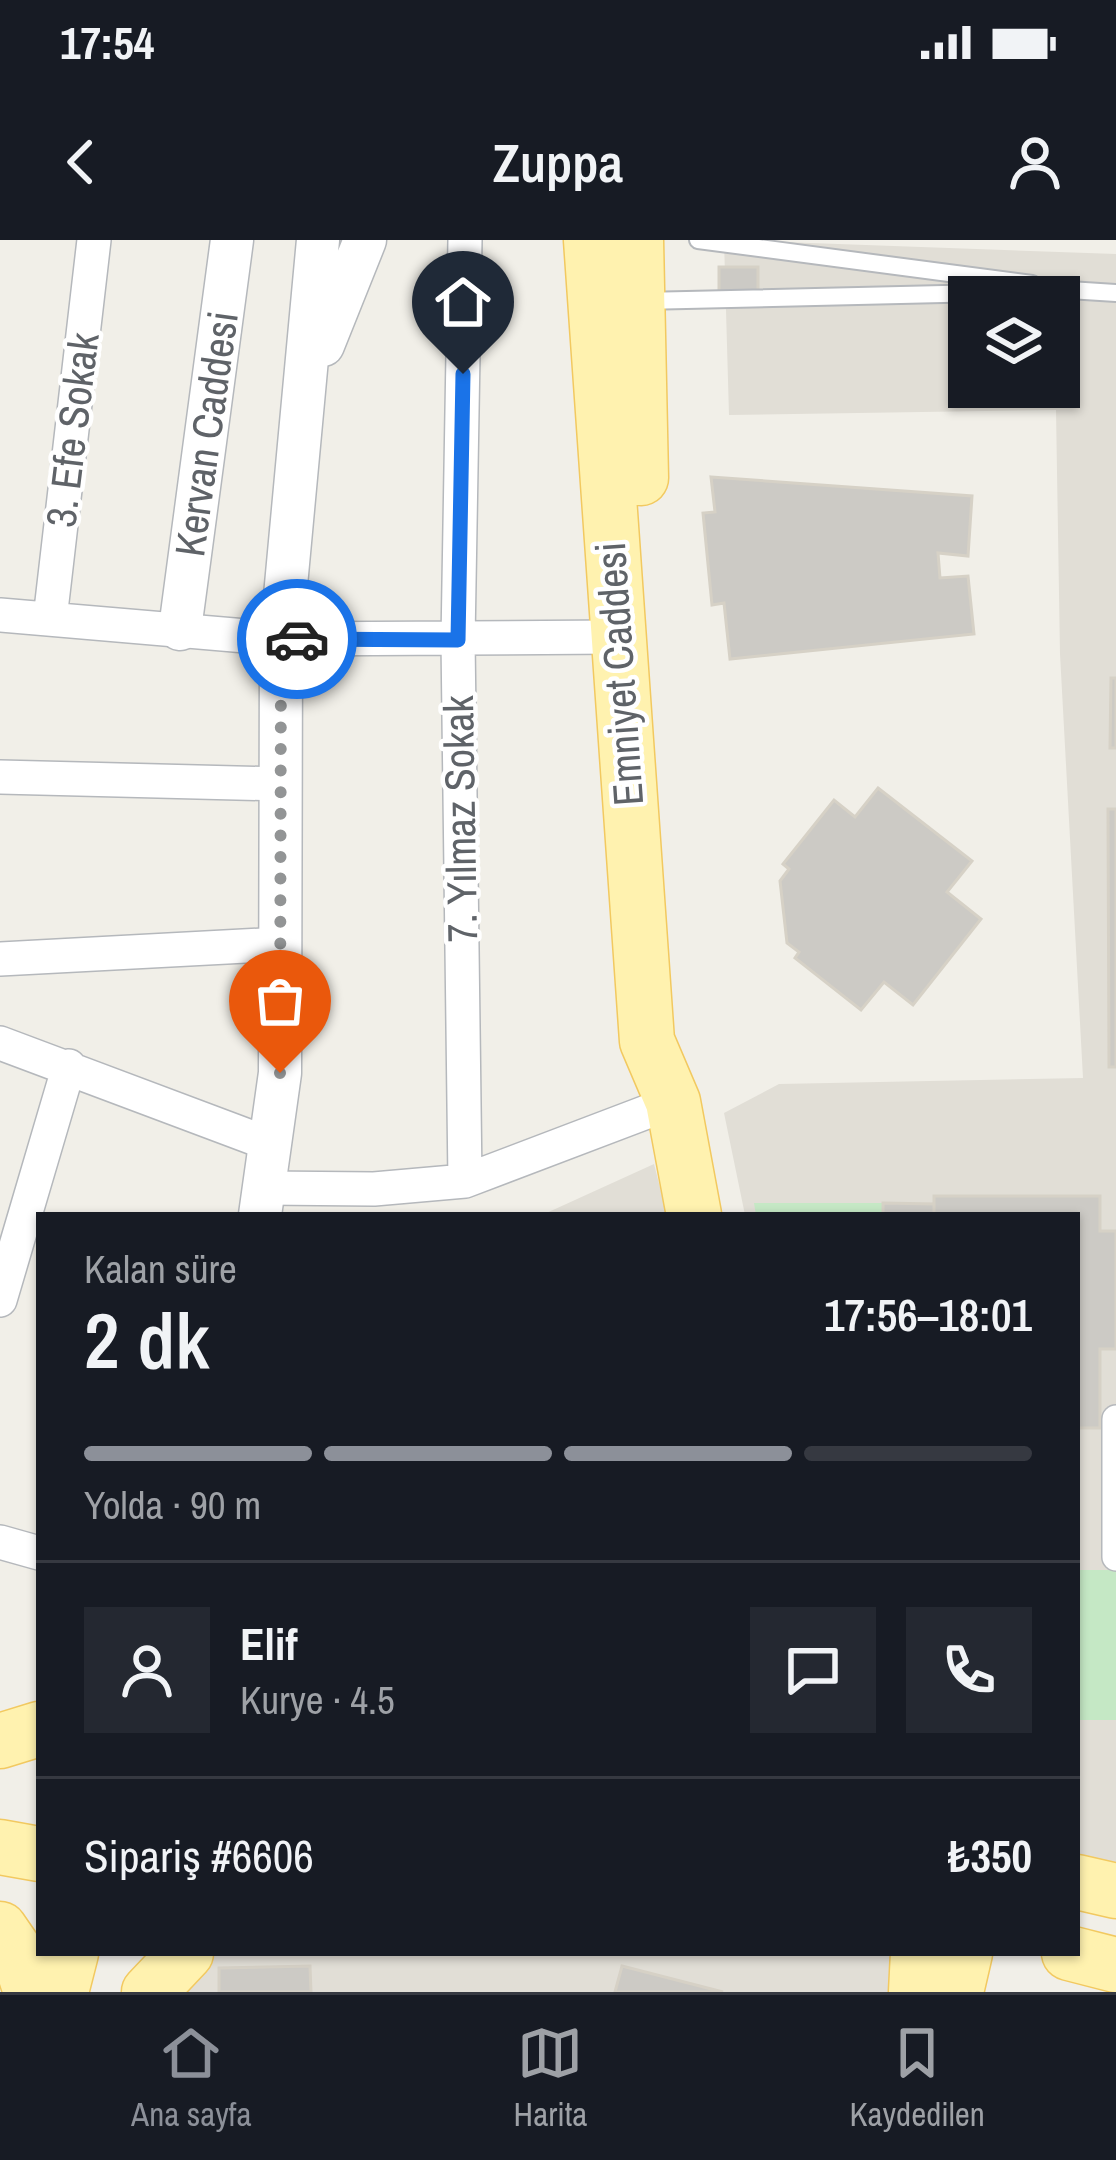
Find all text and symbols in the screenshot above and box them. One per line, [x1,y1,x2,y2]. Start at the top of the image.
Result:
text: 17:54 [60,12,154,73]
text: Zuppa [493,126,623,199]
icon: back [48,129,114,195]
icon: person [1002,129,1068,195]
pin [412,251,514,374]
icon: home [430,269,496,335]
map controls [948,276,1080,408]
button: layers [948,276,1080,408]
street label: Kervan Caddesi [161,308,251,560]
street label: 3. Efe Sokak [32,329,112,530]
street label: Emniyet Caddesi [582,540,656,808]
courier [237,579,357,699]
icon: car [264,606,330,672]
street label: 7. Yılmaz Sokak [430,694,490,943]
pin [229,950,331,1073]
icon: bag [247,968,313,1034]
text: Kalan süre [84,1243,237,1295]
text: 17:56–18:01 [824,1284,1032,1345]
text: 2 dk [84,1287,210,1392]
text: Yolda · 90 m [84,1479,261,1531]
button: person [84,1607,210,1733]
button: chat [750,1607,876,1733]
button: phone [906,1607,1032,1733]
text: Elif [240,1613,297,1674]
text: Kurye · 4.5 [240,1674,395,1726]
text: Sipariş #6606 [84,1825,314,1886]
text: ₺350 [948,1825,1032,1886]
tab: Ana sayfa [131,2020,251,2136]
tab: Harita [514,2020,587,2136]
tab: Kaydedilen [849,2020,985,2136]

